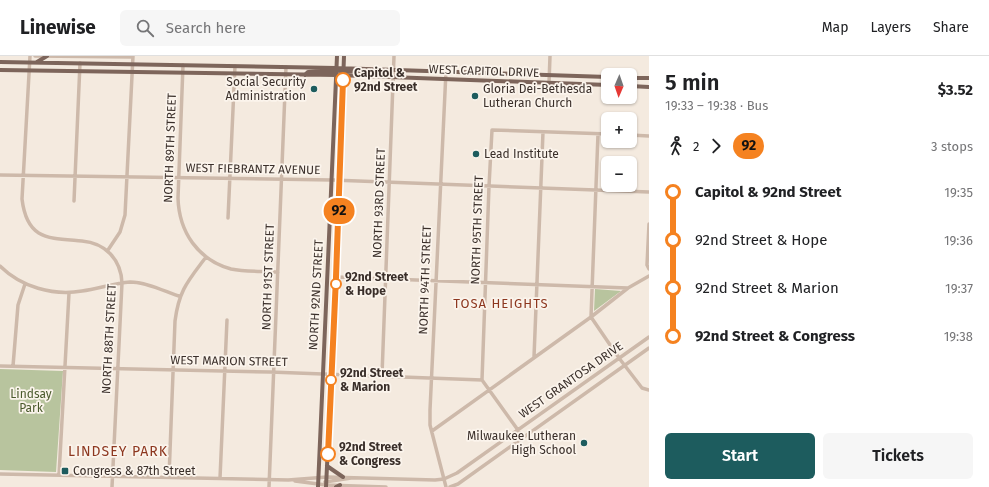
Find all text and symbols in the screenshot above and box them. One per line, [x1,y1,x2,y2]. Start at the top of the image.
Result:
search box [120,10,400,46]
text: Linewise [20,16,96,39]
icon: search [134,17,156,39]
text: Search here [166,19,246,37]
text: Map [822,19,848,36]
text: Layers [870,19,911,36]
text: Share [933,19,969,36]
street label: WEST CAPITOL DRIVE [428,62,540,80]
place label: Capitol & 92nd Street [354,66,418,94]
north arrow [601,68,637,104]
map controls [601,68,637,192]
text: 5 min [665,69,720,96]
marker: Capitol & 92nd Street [335,72,351,88]
place label: Social Security Administration [225,75,306,103]
text: $3.52 [938,81,973,99]
place label: Gloria Dei-Bethesda Lutheran Church [483,82,592,110]
marker: Social Security Administration [309,84,319,94]
marker: Gloria Dei-Bethesda Lutheran Church [470,91,480,101]
street label: NORTH 89TH STREET [161,92,179,203]
text: 19:33 – 19:38 · Bus [665,98,768,113]
button: + [601,112,637,148]
icon: walk [665,135,687,157]
icon: forward [705,135,727,157]
text: 92 [741,137,756,154]
text: 2 [693,139,699,154]
text: 3 stops [931,139,973,154]
street label: NORTH 93RD STREET [370,147,388,258]
place label: Lead Institute [484,147,559,161]
marker: Lead Institute [471,149,481,159]
button: − [601,156,637,192]
street label: WEST FIEBRANTZ AVENUE [185,161,321,177]
street label: NORTH 95TH STREET [468,174,486,285]
text: Capitol & 92nd Street [695,183,841,201]
text: 19:35 [944,185,973,200]
line badge: 92 [321,198,357,224]
text: 92 [332,202,346,219]
street label: NORTH 91ST STREET [259,223,277,331]
street label: NORTH 94TH STREET [416,224,434,335]
text: 92nd Street & Hope [695,231,827,249]
text: 19:36 [944,233,973,248]
street label: NORTH 92ND STREET [306,238,326,351]
place label: 92nd Street & Hope [345,270,409,298]
marker: 92nd Street & Hope [330,278,342,290]
text: 92nd Street & Marion [695,279,839,297]
text: 19:37 [945,281,973,296]
street label: NORTH 88TH STREET [99,283,119,394]
district label: TOSA HEIGHTS [453,296,549,311]
text: 92nd Street & Congress [695,327,855,345]
text: 19:38 [944,329,973,344]
street label: WEST GRANTOSA DRIVE [516,339,626,421]
street label: WEST MARION STREET [170,353,289,369]
place label: 92nd Street & Marion [340,366,404,394]
marker: 92nd Street & Marion [325,374,337,386]
park label: Lindsay Park [10,387,52,415]
place label: Milwaukee Lutheran High School [467,429,576,457]
button: Start [665,433,815,479]
button: Tickets [823,433,973,479]
marker: Milwaukee Lutheran High School [579,438,589,448]
place label: 92nd Street & Congress [339,440,403,468]
district label: LINDSEY PARK [68,443,168,460]
marker: 92nd Street & Congress [320,446,336,462]
place label: Congress & 87th Street [73,464,196,478]
marker: Congress & 87th Street [60,466,70,476]

